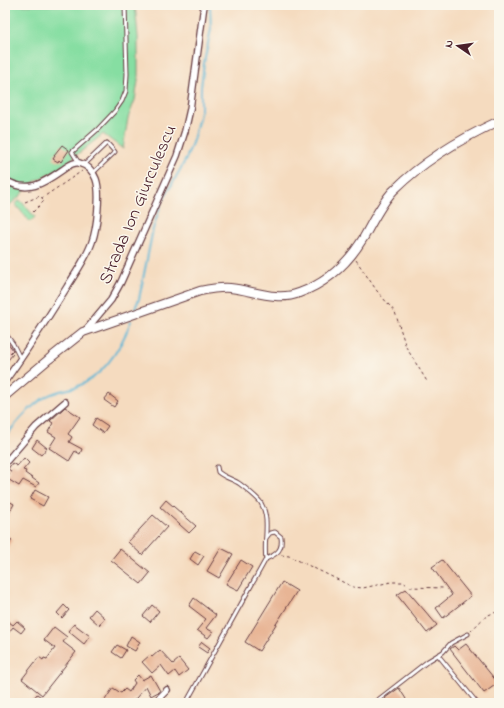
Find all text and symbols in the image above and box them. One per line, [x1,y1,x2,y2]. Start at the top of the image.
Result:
north arrow [438,26,478,66]
text: N [441,39,458,49]
street label: Strada Ion Giurculescu [93,121,184,289]

